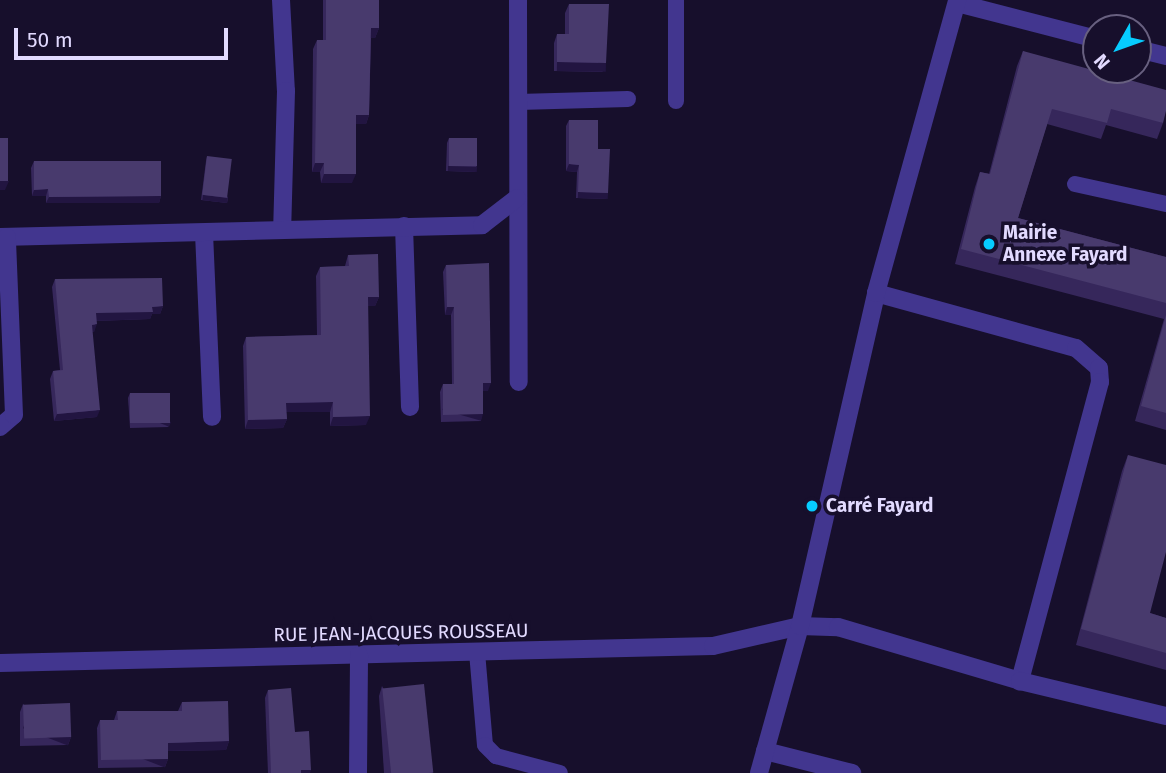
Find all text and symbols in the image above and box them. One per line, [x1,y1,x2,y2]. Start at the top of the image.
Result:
scale bar [18,14,231,58]
north arrow [1082,14,1152,84]
text: 50 m [27,27,73,53]
text: N [1089,49,1115,74]
place label: Mairie Annexe Fayard [1003,222,1127,266]
marker: Mairie Annexe Fayard [981,236,997,252]
place label: Carré Fayard [826,495,933,517]
marker: Carré Fayard [804,498,820,514]
street label: RUE JEAN-JACQUES ROUSSEAU [273,619,529,647]

